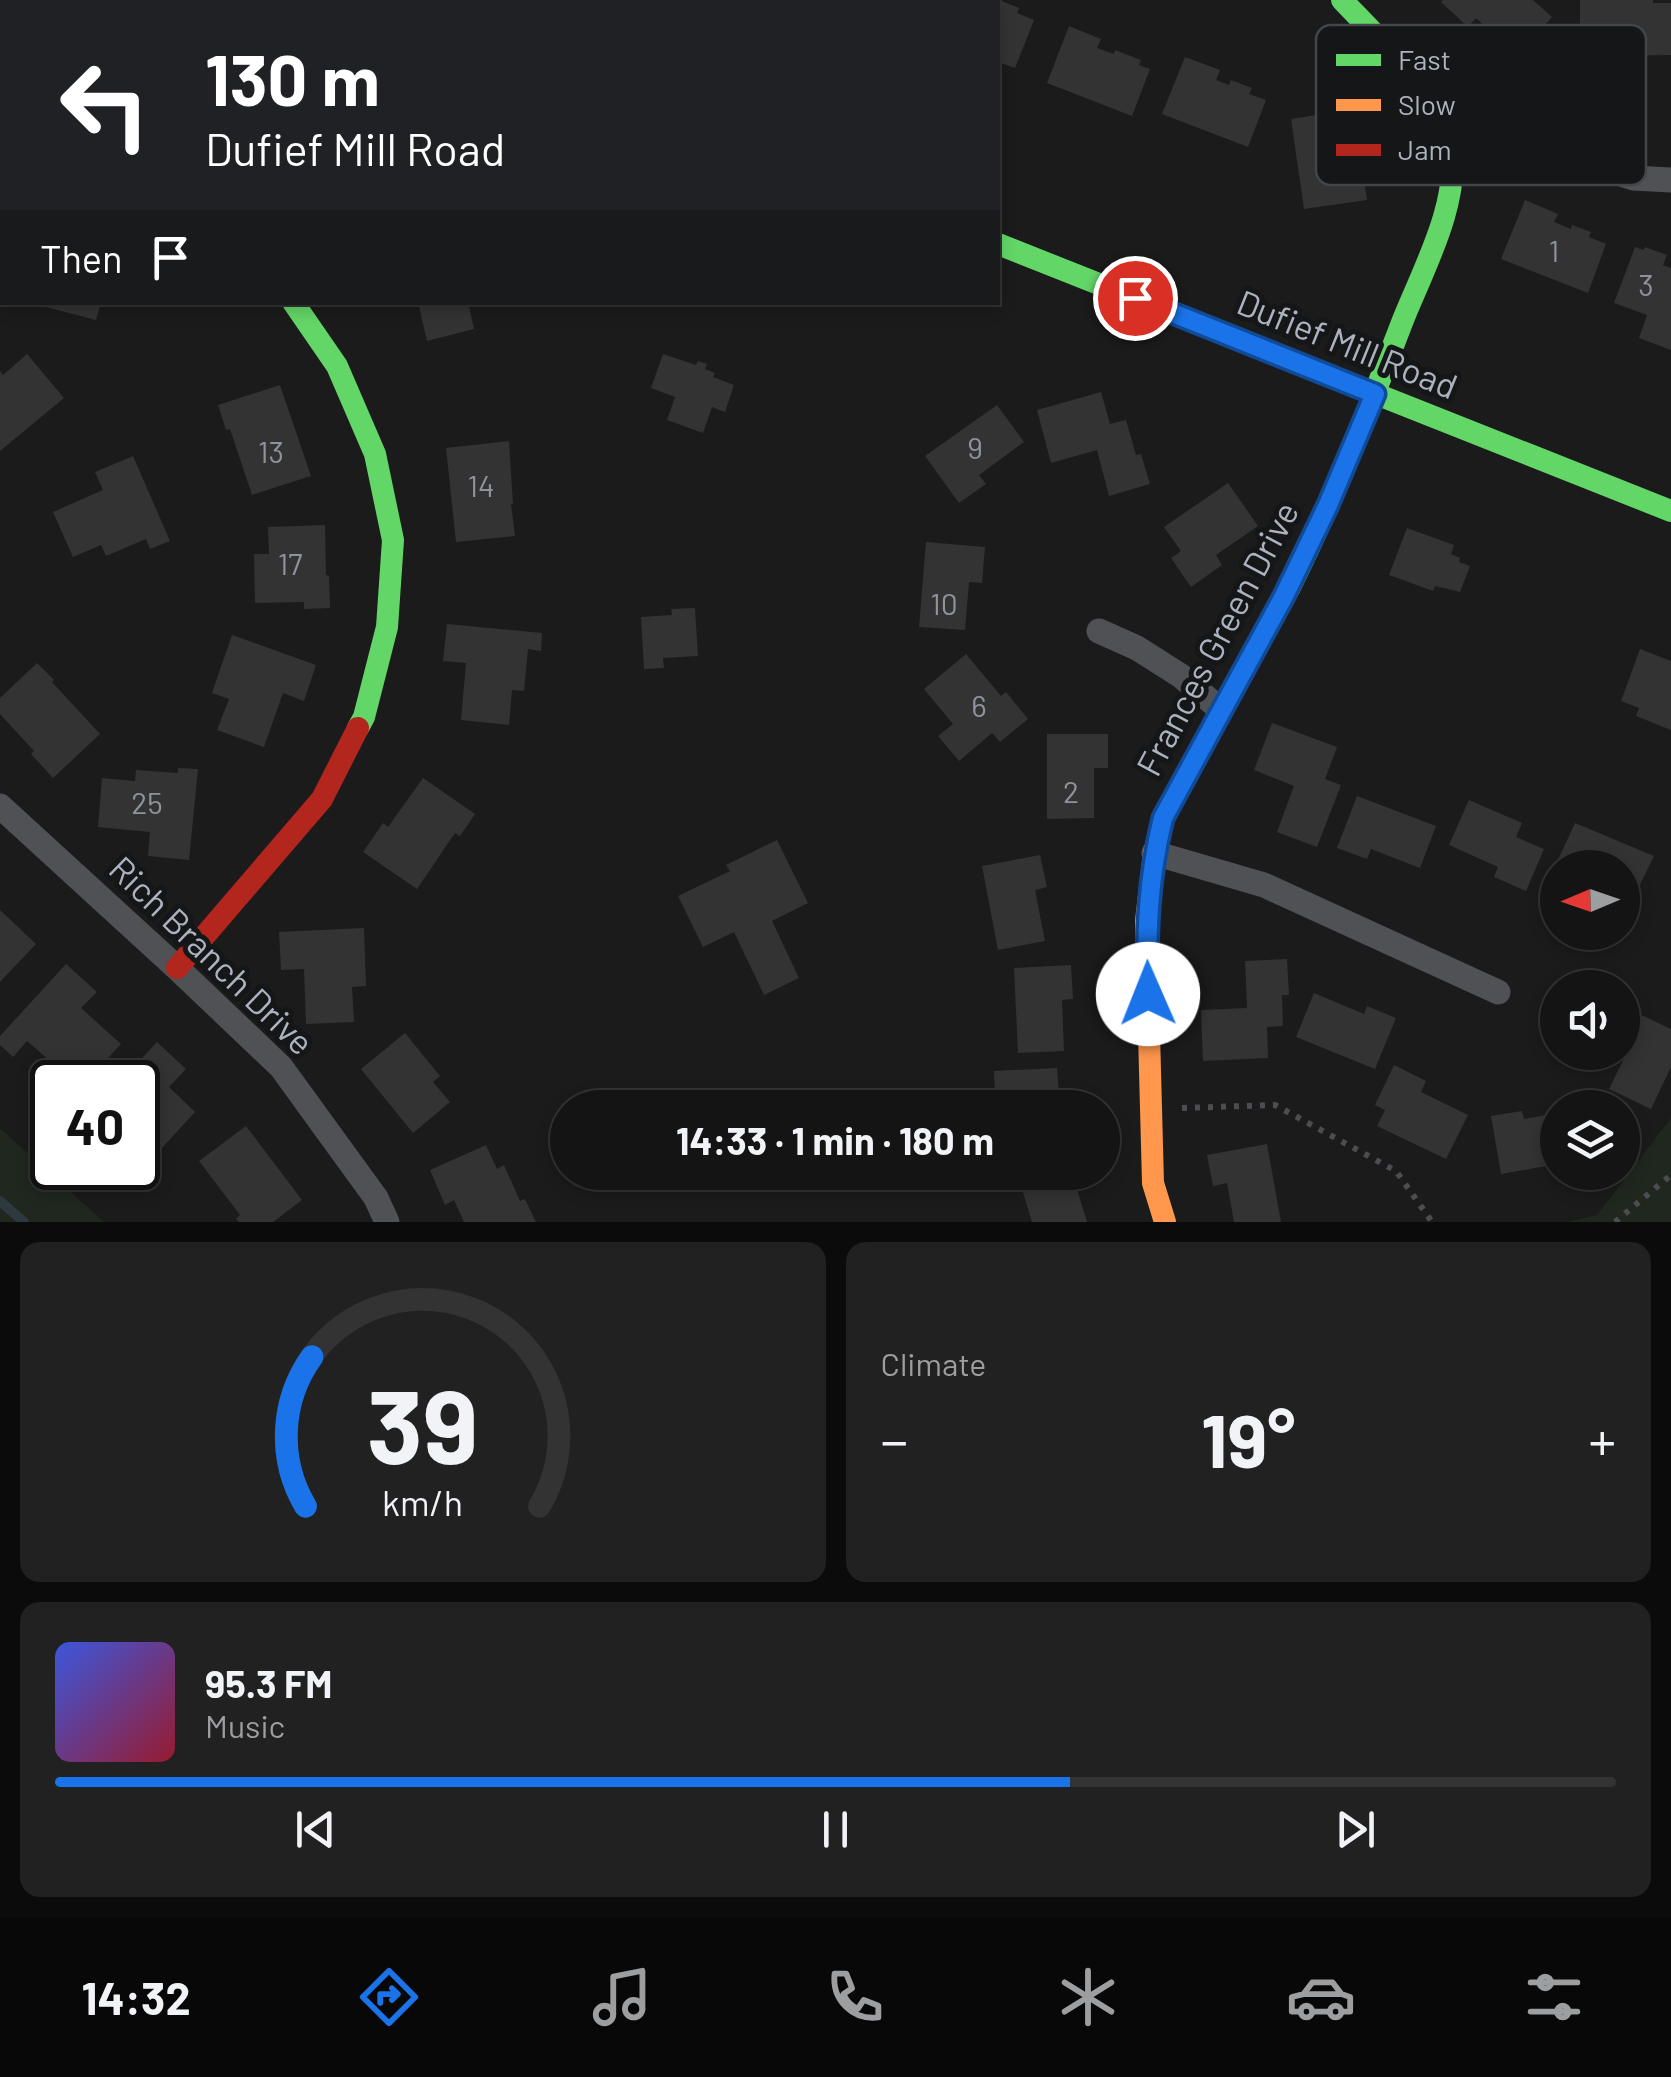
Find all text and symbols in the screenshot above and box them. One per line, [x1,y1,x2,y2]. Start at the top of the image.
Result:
legend [1316,25,1646,185]
text: 130 m [205,36,380,120]
icon: left [40,40,170,170]
text: Fast [1398,42,1451,76]
text: Slow [1398,87,1456,121]
text: Dufief Mill Road [205,121,505,175]
text: Jam [1398,132,1452,166]
icon: arrive [143,230,198,285]
house number: 1 [1549,232,1559,268]
text: Then [40,235,123,281]
pin [1093,256,1178,341]
house number: 3 [1638,266,1654,302]
icon: arrive [1108,271,1163,326]
street label: Dufief Mill Road [1232,280,1464,406]
house number: 9 [967,429,983,465]
house number: 13 [258,433,284,469]
house number: 14 [467,467,495,503]
street label: Frances Green Drive [1126,494,1306,782]
house number: 17 [278,545,302,581]
house number: 10 [930,585,958,621]
house number: 6 [971,687,987,723]
house number: 2 [1063,773,1079,809]
house number: 25 [131,784,163,820]
street label: Rich Branch Drive [102,847,323,1063]
north arrow [1540,850,1640,950]
map controls [1540,850,1640,1190]
position arrow [1096,942,1200,1046]
button: sound [1540,970,1640,1070]
speed limit sign: 40 [30,1060,160,1190]
button: layers [1540,1090,1640,1190]
text: 14:33 · 1 min · 180 m [676,1117,994,1163]
text: Climate [881,1344,986,1382]
text: 39 [367,1360,478,1485]
text: 19° [1201,1393,1296,1483]
text: − [881,1406,908,1472]
text: + [1588,1406,1616,1472]
text: km/h [382,1480,463,1523]
text: 95.3 FM [205,1660,333,1706]
text: Music [205,1706,285,1744]
icon: previous [288,1802,343,1857]
icon: pause [808,1802,863,1857]
icon: next [1328,1802,1383,1857]
icon: directions [354,1962,424,2032]
icon: music [587,1962,657,2032]
icon: phone [820,1962,890,2032]
icon: climate [1053,1962,1123,2032]
icon: car [1286,1962,1356,2032]
icon: filters [1519,1962,1589,2032]
text: 14:32 [82,1970,191,2024]

